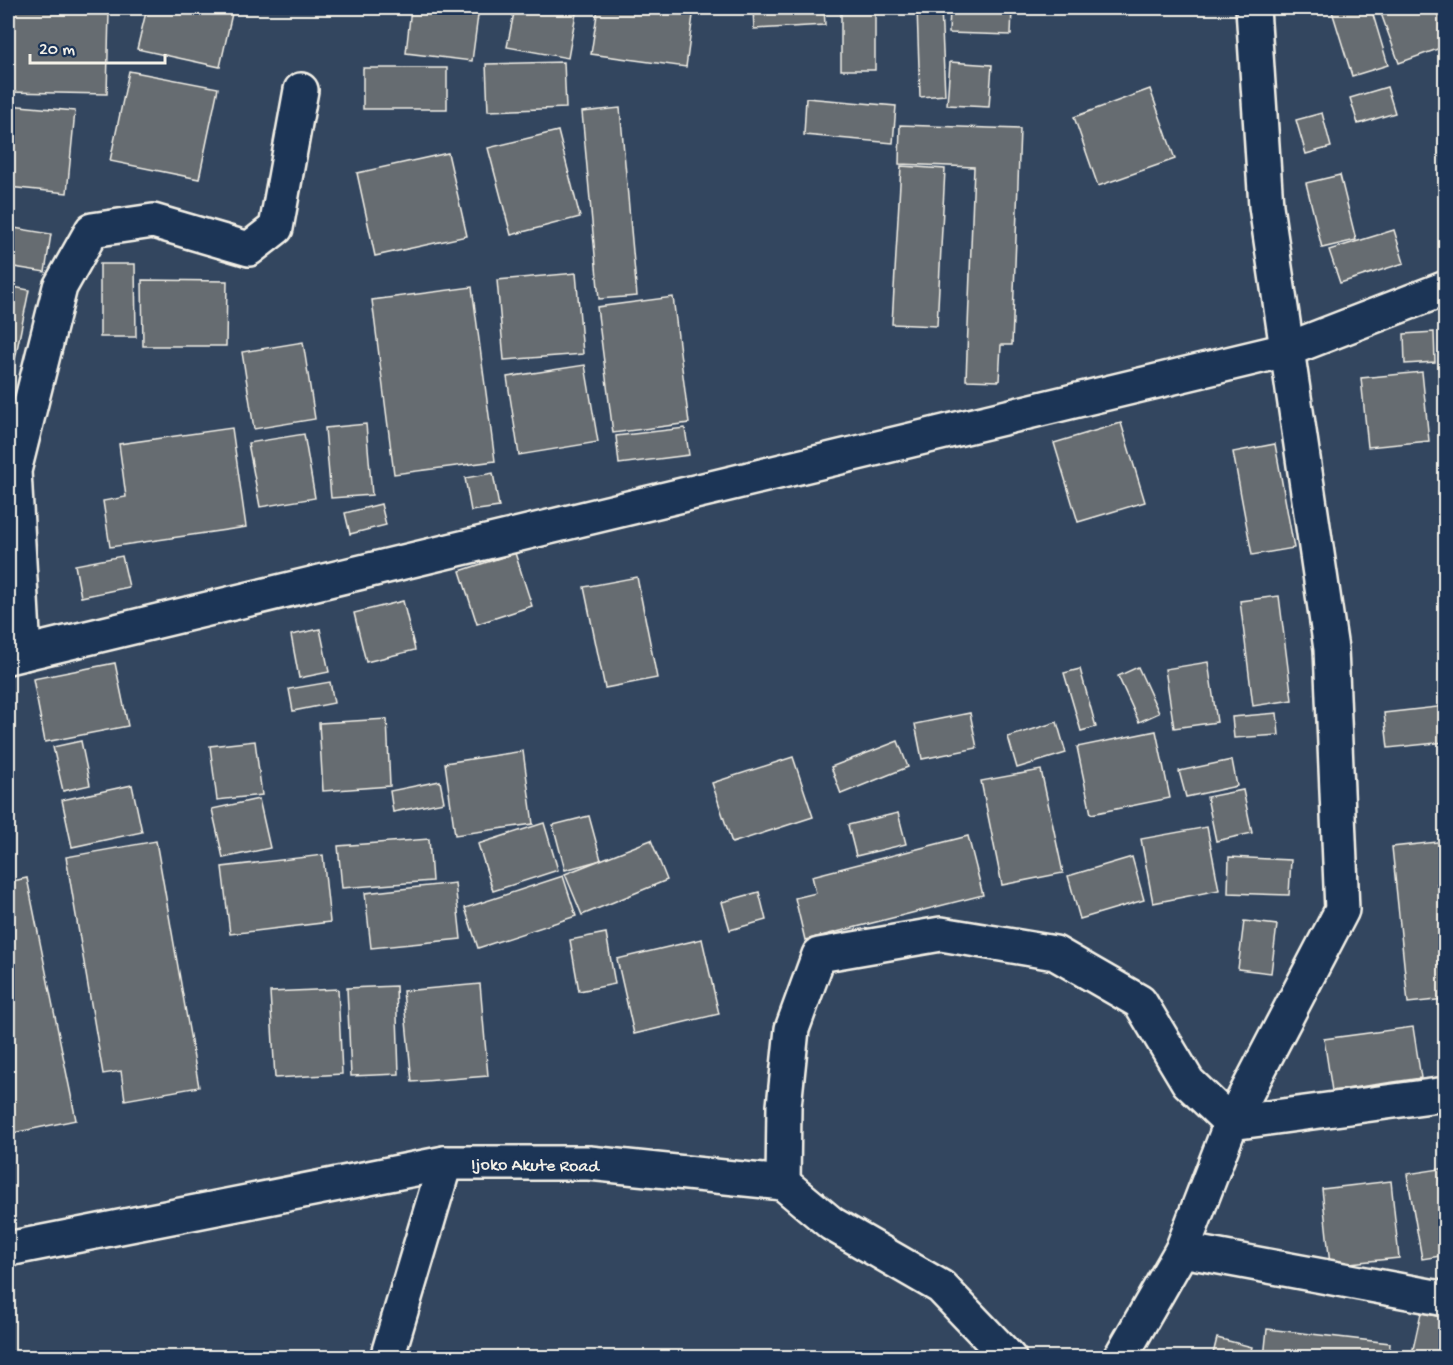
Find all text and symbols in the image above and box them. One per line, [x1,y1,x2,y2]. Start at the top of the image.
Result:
scale bar [30,27,165,65]
text: 20 m [39,40,75,61]
street label: Ijoko Akute Road [471,1155,600,1178]

